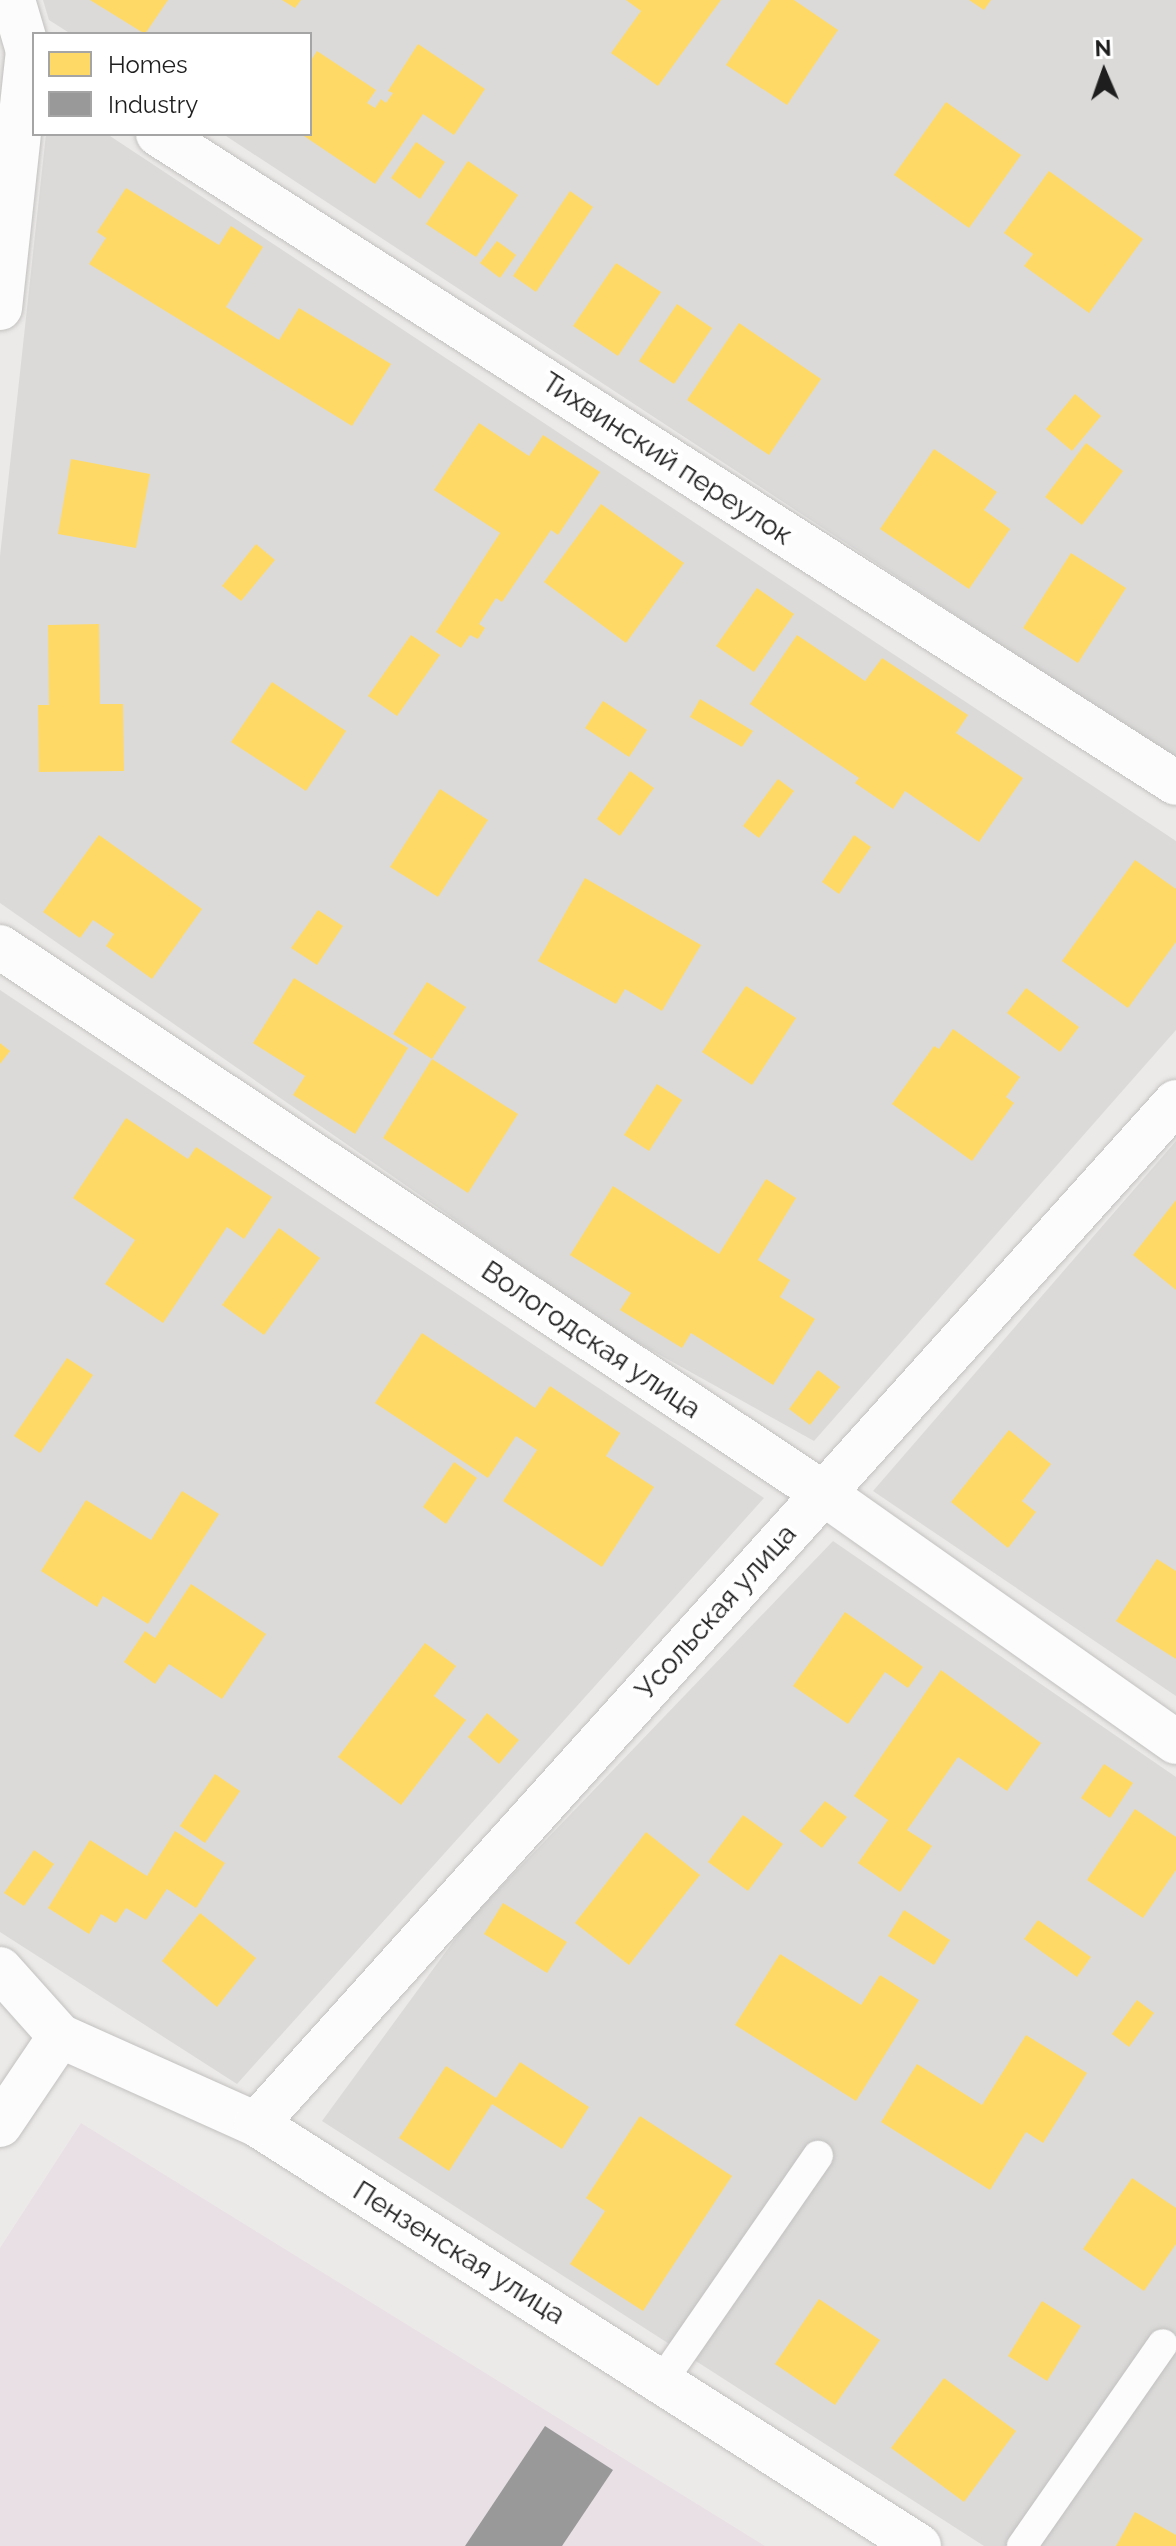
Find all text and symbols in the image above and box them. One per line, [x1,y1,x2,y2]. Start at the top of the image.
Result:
legend [32,32,312,136]
north arrow [1064,32,1144,112]
text: N [1094,35,1112,61]
text: Homes [108,50,188,79]
text: Industry [108,90,198,119]
street label: Тихвинский переулок [536,366,798,552]
street label: Вологодская улица [475,1254,707,1426]
street label: Усольская улица [628,1517,804,1707]
street label: Пензенская улица [346,2174,572,2332]

